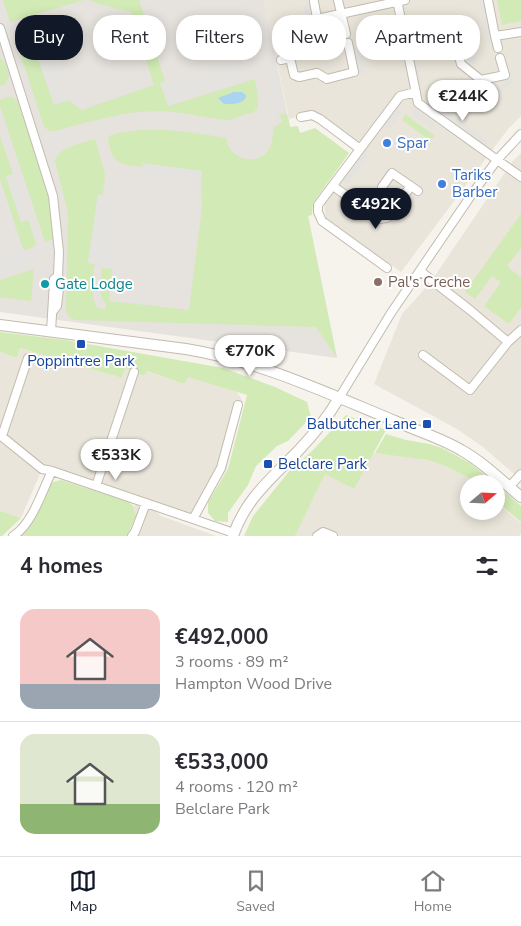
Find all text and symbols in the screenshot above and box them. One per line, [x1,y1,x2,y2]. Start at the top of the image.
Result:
chip: Buy [15,15,83,60]
chip: Rent [93,15,166,60]
chip: Filters [176,15,262,60]
chip: New [272,15,346,60]
chip: Apartment [356,15,480,60]
pin: €244K [428,80,498,122]
text: €244K [438,85,488,107]
place label: Spar [397,133,429,153]
marker: Spar [381,137,393,149]
place label: Tariks Barber [452,165,498,202]
marker: Tariks Barber [436,178,448,190]
pin: €492K [341,188,411,230]
text: €492K [351,193,401,215]
place label: Pal's Creche [388,272,470,292]
place label: Gate Lodge [55,274,133,294]
marker: Pal's Creche [372,276,384,288]
marker: Gate Lodge [39,278,51,290]
pin: €770K [215,334,285,377]
marker: Poppintree Park [75,338,87,350]
text: €770K [225,340,275,362]
place label: Poppintree Park [27,351,135,371]
place label: Balbutcher Lane [307,414,417,434]
marker: Balbutcher Lane [421,418,433,430]
pin: €533K [81,438,151,481]
text: €533K [91,444,141,466]
place label: Belclare Park [278,454,367,474]
marker: Belclare Park [262,458,274,470]
north arrow [460,475,505,520]
map controls [460,475,505,520]
text: 4 homes [20,552,103,580]
icon: filters [473,552,501,580]
text: €492,000 [175,623,268,651]
icon: home [60,629,120,689]
text: 3 rooms · 89 m² [175,651,288,673]
text: Hampton Wood Drive [175,673,332,695]
text: €533,000 [175,748,268,776]
icon: home [60,754,120,814]
text: 4 rooms · 120 m² [175,776,298,798]
text: Belclare Park [175,798,270,820]
tab: Map [69,867,97,916]
tab: Saved [236,867,275,916]
tab: Home [414,867,452,916]

